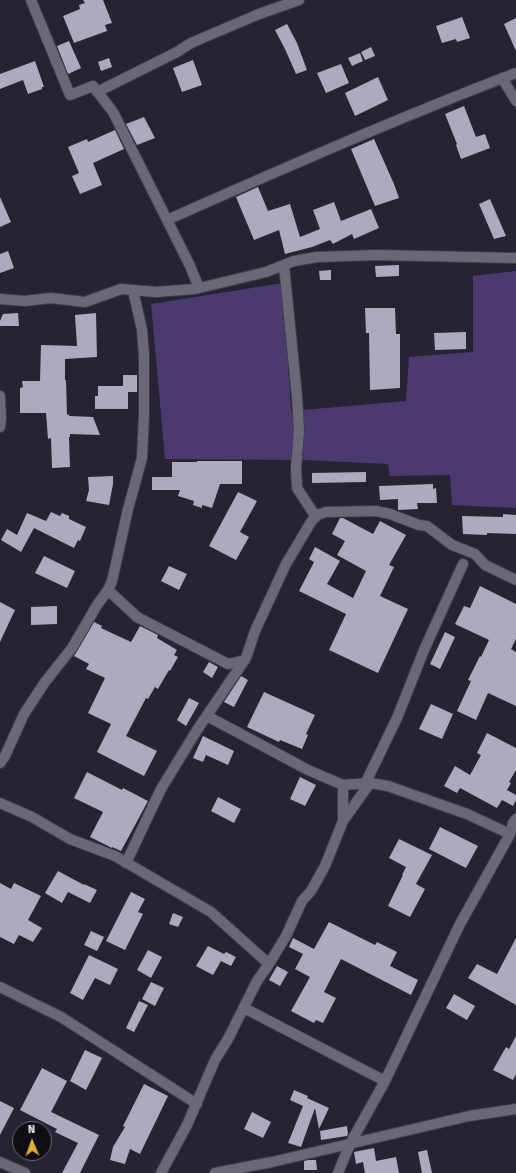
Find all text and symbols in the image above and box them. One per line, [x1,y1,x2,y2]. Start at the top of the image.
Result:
north arrow [12,1121,52,1161]
text: N [28,1123,35,1136]

